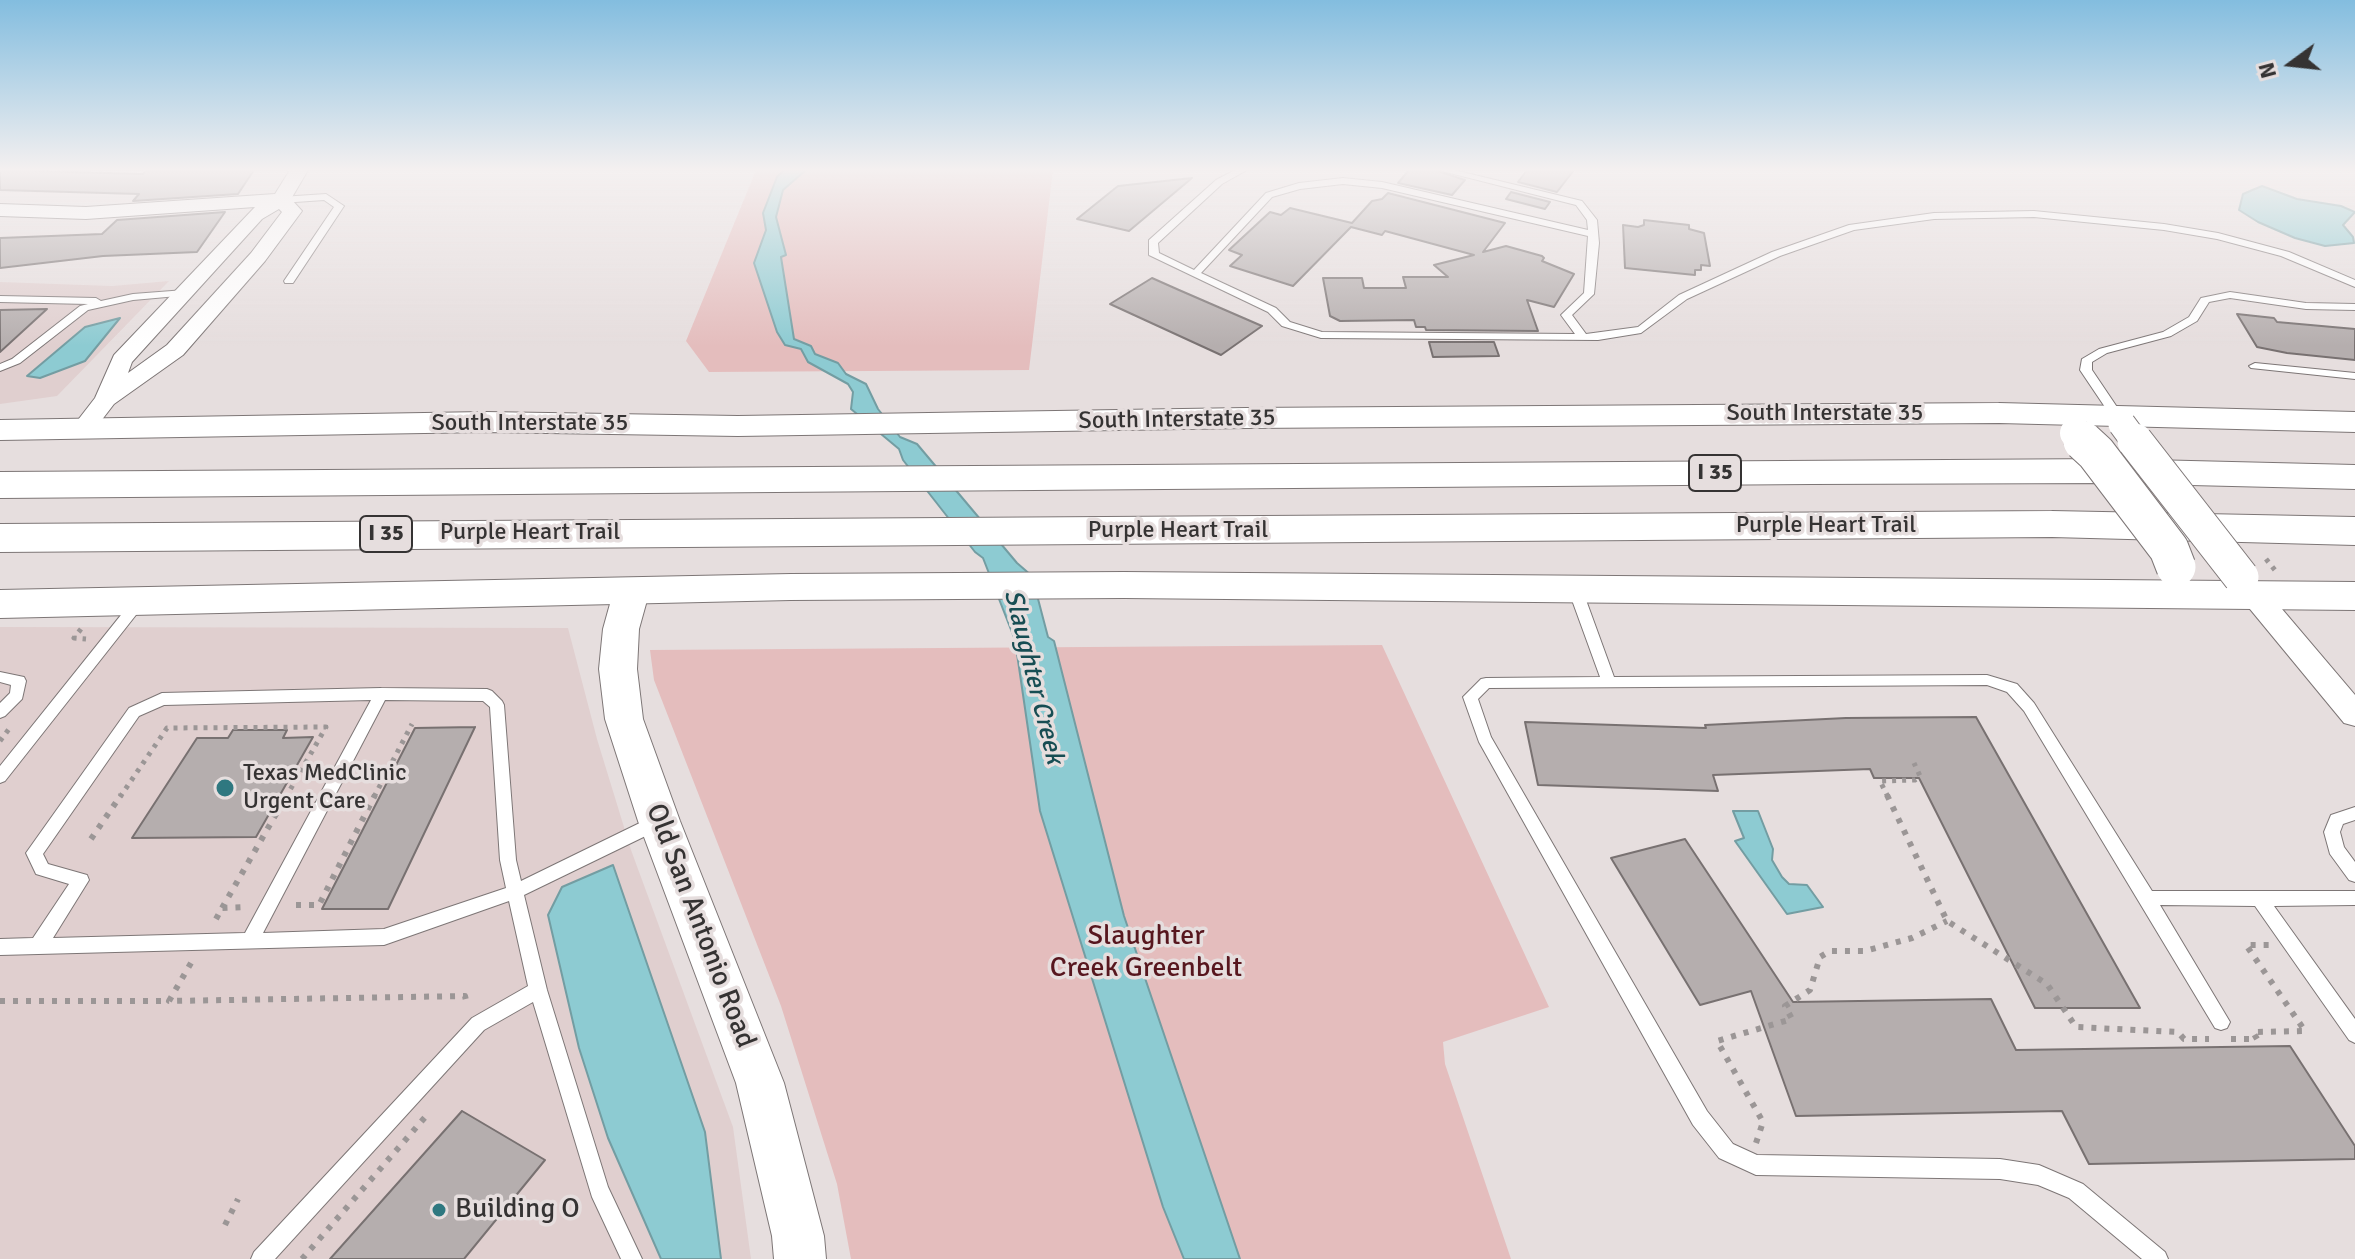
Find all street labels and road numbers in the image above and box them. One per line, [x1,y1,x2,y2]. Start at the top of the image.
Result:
street label: South Interstate 35 [1726,400,1924,428]
street label: South Interstate 35 [1078,404,1276,436]
street label: South Interstate 35 [431,410,629,438]
road number: I 35 [1689,455,1741,491]
street label: Purple Heart Trail [1736,512,1916,540]
road number: I 35 [360,516,412,552]
street label: Purple Heart Trail [1088,517,1268,545]
street label: Purple Heart Trail [440,519,620,547]
street label: Old San Antonio Road [638,799,762,1053]

